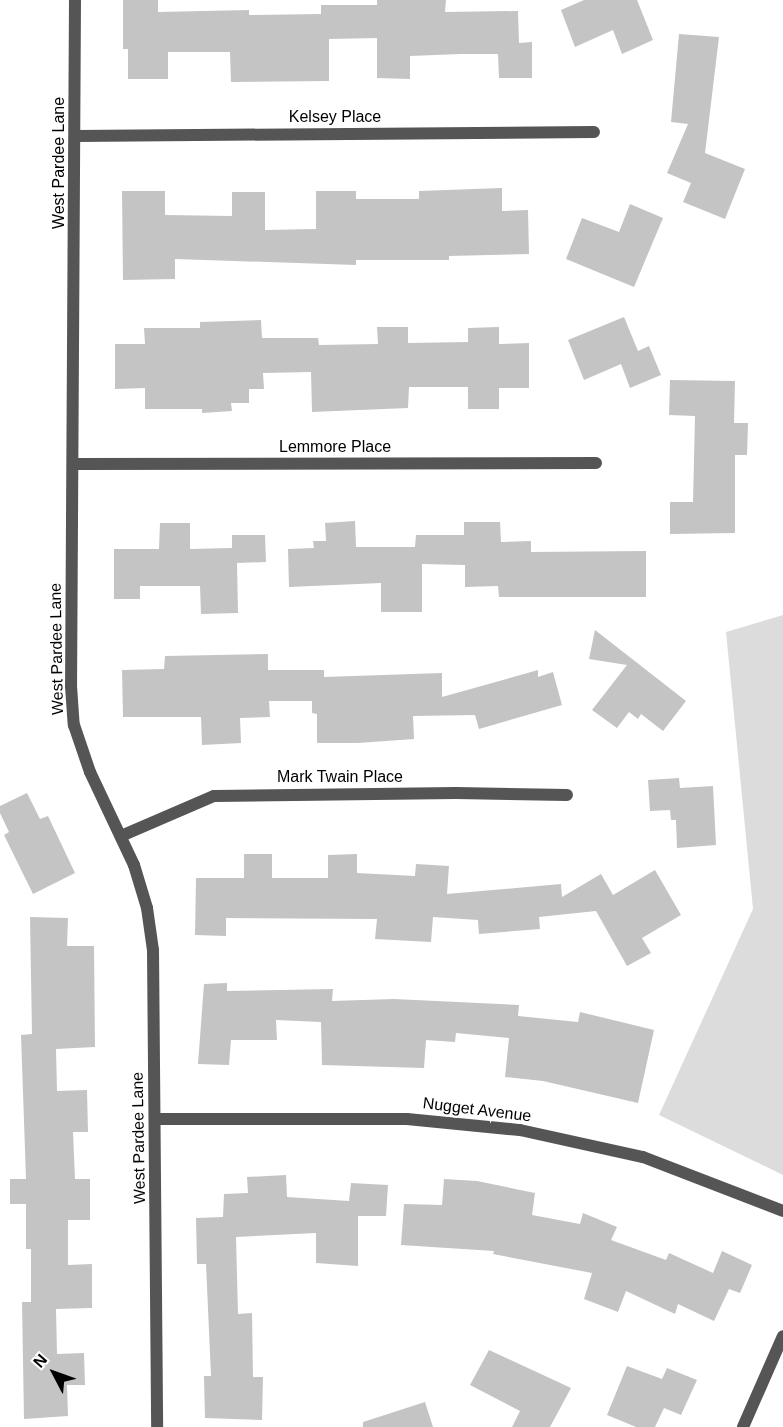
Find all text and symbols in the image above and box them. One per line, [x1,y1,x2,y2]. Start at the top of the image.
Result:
street label: West Pardee Lane [49,97,69,229]
street label: Kelsey Place [289,107,381,127]
street label: Lemmore Place [279,437,391,457]
street label: West Pardee Lane [46,583,68,715]
street label: Mark Twain Place [277,767,403,787]
street label: West Pardee Lane [128,1072,150,1204]
street label: Nugget Avenue [421,1094,533,1126]
north arrow [24,1343,84,1403]
text: N [30,1351,50,1371]

